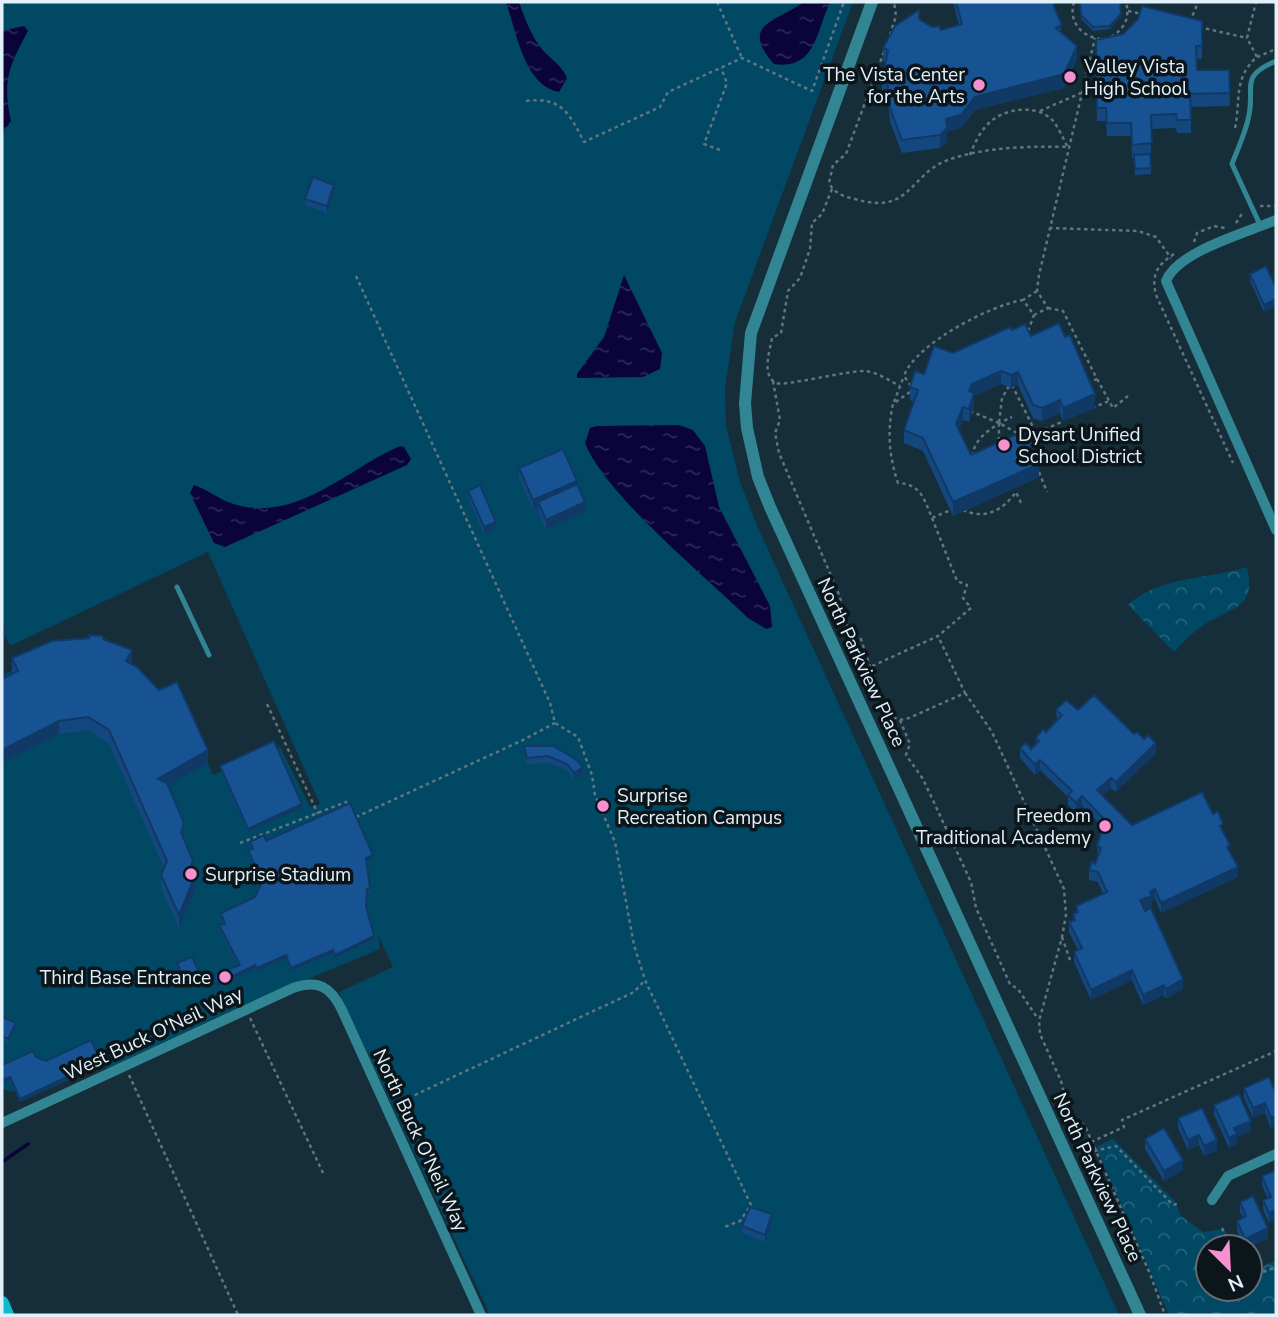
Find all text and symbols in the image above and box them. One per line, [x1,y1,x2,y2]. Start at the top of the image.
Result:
place label: Valley Vista High School [1083,54,1188,102]
place label: The Vista Center for the Arts [823,62,965,110]
marker: Valley Vista High School [1062,69,1078,85]
marker: The Vista Center for the Arts [971,77,987,93]
place label: Dysart Unified School District [1018,422,1142,470]
marker: Dysart Unified School District [996,437,1012,453]
street label: North Parkview Place [811,574,912,751]
place label: Surprise Recreation Campus [617,783,782,831]
marker: Surprise Recreation Campus [595,798,611,814]
place label: Freedom Traditional Academy [916,803,1091,851]
marker: Freedom Traditional Academy [1097,818,1113,834]
place label: Surprise Stadium [205,862,351,888]
marker: Surprise Stadium [183,866,199,882]
place label: Third Base Entrance [40,965,211,991]
marker: Third Base Entrance [217,969,233,985]
street label: West Buck O'Neil Way [60,981,247,1087]
street label: North Buck O'Neil Way [366,1045,474,1236]
street label: North Parkview Place [1047,1089,1148,1266]
north arrow [1194,1233,1264,1303]
text: N [1224,1268,1247,1297]

